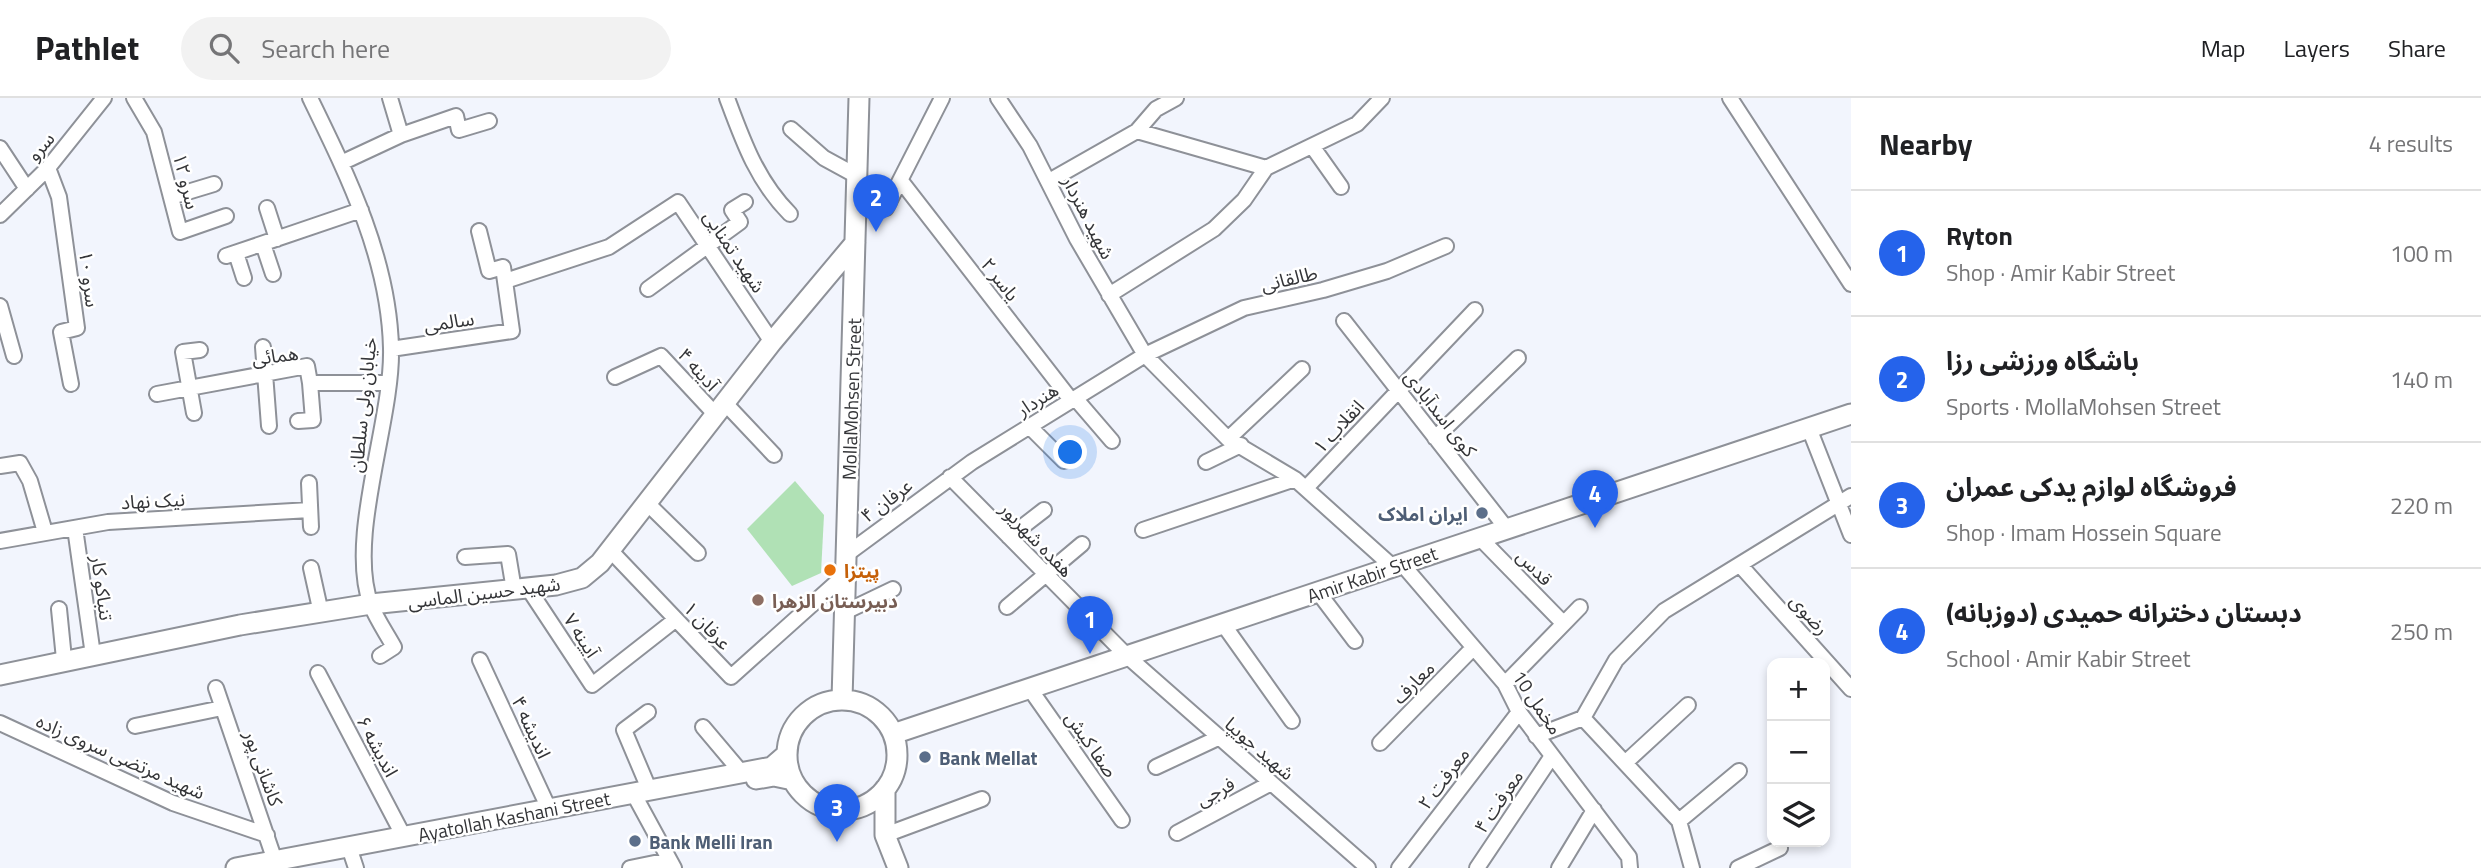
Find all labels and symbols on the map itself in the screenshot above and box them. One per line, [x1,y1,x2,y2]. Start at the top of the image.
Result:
street label: سرو [19,125,61,167]
street label: سرو ۱۲ [166,150,208,212]
street label: شهید هنردار [1055,169,1123,264]
pin: 2 [853,174,899,232]
street label: شهید تمنایی [697,204,773,298]
street label: سرو ۱۰ [72,249,108,309]
street label: یاسر ۲ [975,251,1027,307]
street label: طالقانی [1258,257,1320,299]
street label: سالمی [422,303,476,339]
street label: MollaMohsen Street [834,317,868,481]
street label: خیابان ولی سلطان [340,336,384,474]
street label: همائی [250,338,300,372]
street label: آدینه ۴ [671,341,727,398]
street label: کوی اسدآبادی [1398,363,1485,464]
street label: هنردار [1009,375,1064,424]
street label: انقلاب ۱ [1305,393,1371,459]
your location [1053,435,1087,469]
pin: 4 [1572,470,1618,528]
street label: عرفان ۴ [854,471,918,529]
street label: نیک نهاد [120,484,186,516]
street label: هفده شهریور [993,494,1081,583]
place label: ایران املاک [1378,499,1468,528]
marker: ایران املاک [1474,505,1490,521]
street label: Amir Kabir Street [1303,538,1441,610]
street label: قدس [1510,542,1560,592]
street label: تنباکو کار [84,553,122,622]
place label: پیتزا [844,556,880,585]
marker: پیتزا [822,562,838,578]
street label: شهید حسین الماسی [406,568,562,616]
place label: دبیرستان الزهرا [772,586,898,615]
street label: رضوی [1784,587,1836,641]
marker: دبیرستان الزهرا [750,592,766,608]
street label: عرفان ۱ [677,594,739,656]
pin: 1 [1067,596,1113,654]
street label: آیینه ۷ [557,607,608,664]
street label: معارف [1385,654,1441,710]
street label: مخمل 10 [1506,664,1570,740]
street label: اندیشه ۴ [505,691,559,763]
street label: صفا کیش [1059,705,1125,783]
street label: شهید مرتضی سروی زاده [32,706,210,806]
street label: شهید جویپا [1219,709,1301,787]
street label: اندیشه ۶ [350,710,406,782]
street label: کاشانی پور [237,725,291,811]
street label: معرفت ۲ [1410,741,1476,815]
place label: Bank Mellat [939,743,1038,772]
marker: Bank Mellat [917,749,933,765]
street label: معرفت ۴ [1466,763,1530,839]
street label: فرجی [1190,769,1240,813]
street label: Ayatollah Kashani Street [415,783,613,849]
pin: 3 [814,784,860,842]
place label: Bank Melli Iran [649,827,773,856]
marker: Bank Melli Iran [627,833,643,849]

